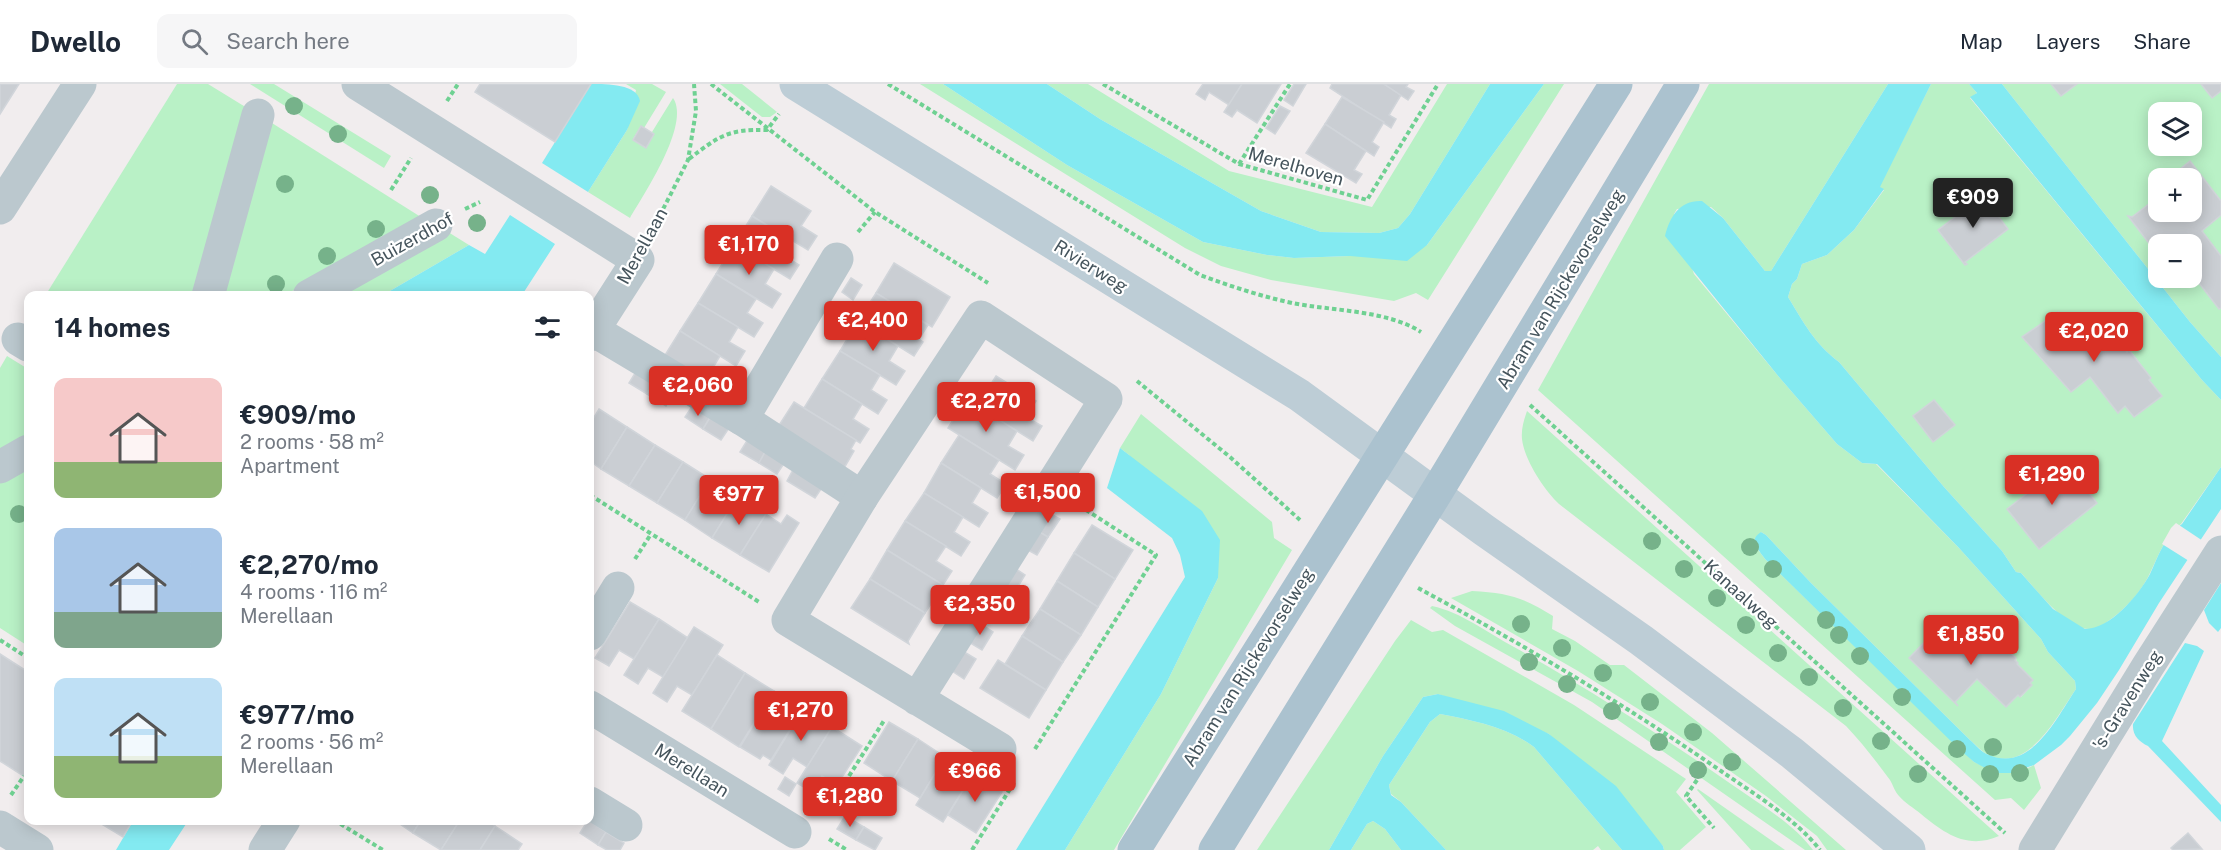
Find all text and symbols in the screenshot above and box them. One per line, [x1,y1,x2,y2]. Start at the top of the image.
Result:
search box [157,14,577,68]
text: Dwello [30,25,121,58]
icon: search [178,25,211,58]
text: Search here [226,28,350,54]
text: Map [1960,29,2003,54]
text: Layers [2036,29,2100,54]
text: Share [2133,29,2191,54]
map controls [2148,102,2202,288]
button: layers [2148,102,2202,156]
street label: Merelhoven [1246,142,1346,190]
button: + [2148,168,2202,222]
pin: €909 [1937,178,2009,229]
street label: Abram van Rijckevorselweg [1492,185,1628,393]
text: €909 [1947,185,1999,209]
street label: Merellaan [612,204,672,288]
street label: Buizerdhof [367,208,457,270]
pin: €1,170 [700,225,798,276]
text: €1,170 [719,232,779,256]
button: − [2148,234,2202,288]
street label: Rivierweg [1050,235,1132,297]
pin: €2,400 [824,301,922,352]
text: €2,400 [838,308,908,332]
icon: filters [531,311,564,344]
text: 14 homes [54,312,170,343]
pin: €2,020 [2045,312,2143,363]
text: €2,020 [2059,319,2129,343]
pin: €2,060 [649,366,747,417]
text: €2,060 [663,373,733,397]
pin: €2,270 [937,382,1035,433]
text: €2,270 [951,389,1021,413]
text: €909/mo [240,399,356,430]
icon: home [102,402,174,474]
text: 2 rooms · 58 m² [240,430,384,454]
text: Apartment [240,454,340,478]
pin: €1,290 [2003,455,2101,506]
text: €1,290 [2019,462,2085,486]
pin: €1,500 [999,473,1097,524]
pin: €977 [703,475,775,526]
text: €1,500 [1015,480,1081,504]
text: €977 [713,482,765,506]
text: €2,270/mo [240,549,379,580]
icon: home [102,552,174,624]
street label: Kanaalweg [1700,555,1782,633]
street label: Abram van Rijckevorselweg [1178,564,1318,770]
text: 4 rooms · 116 m² [240,580,387,604]
pin: €2,350 [931,585,1029,636]
text: €2,350 [945,592,1015,616]
text: Merellaan [240,604,333,628]
pin: €1,850 [1922,615,2020,666]
text: €1,850 [1938,622,2004,646]
street label: 's-Gravenweg [2088,646,2166,754]
pin: €1,270 [752,691,850,742]
text: €1,270 [768,698,834,722]
text: €977/mo [240,699,355,730]
icon: home [102,702,174,774]
text: 2 rooms · 56 m² [240,730,383,754]
street label: Merellaan [651,739,733,801]
pin: €966 [939,752,1011,803]
text: Merellaan [240,754,333,778]
text: €966 [949,759,1001,783]
pin: €1,280 [801,777,899,828]
text: €1,280 [817,784,883,808]

